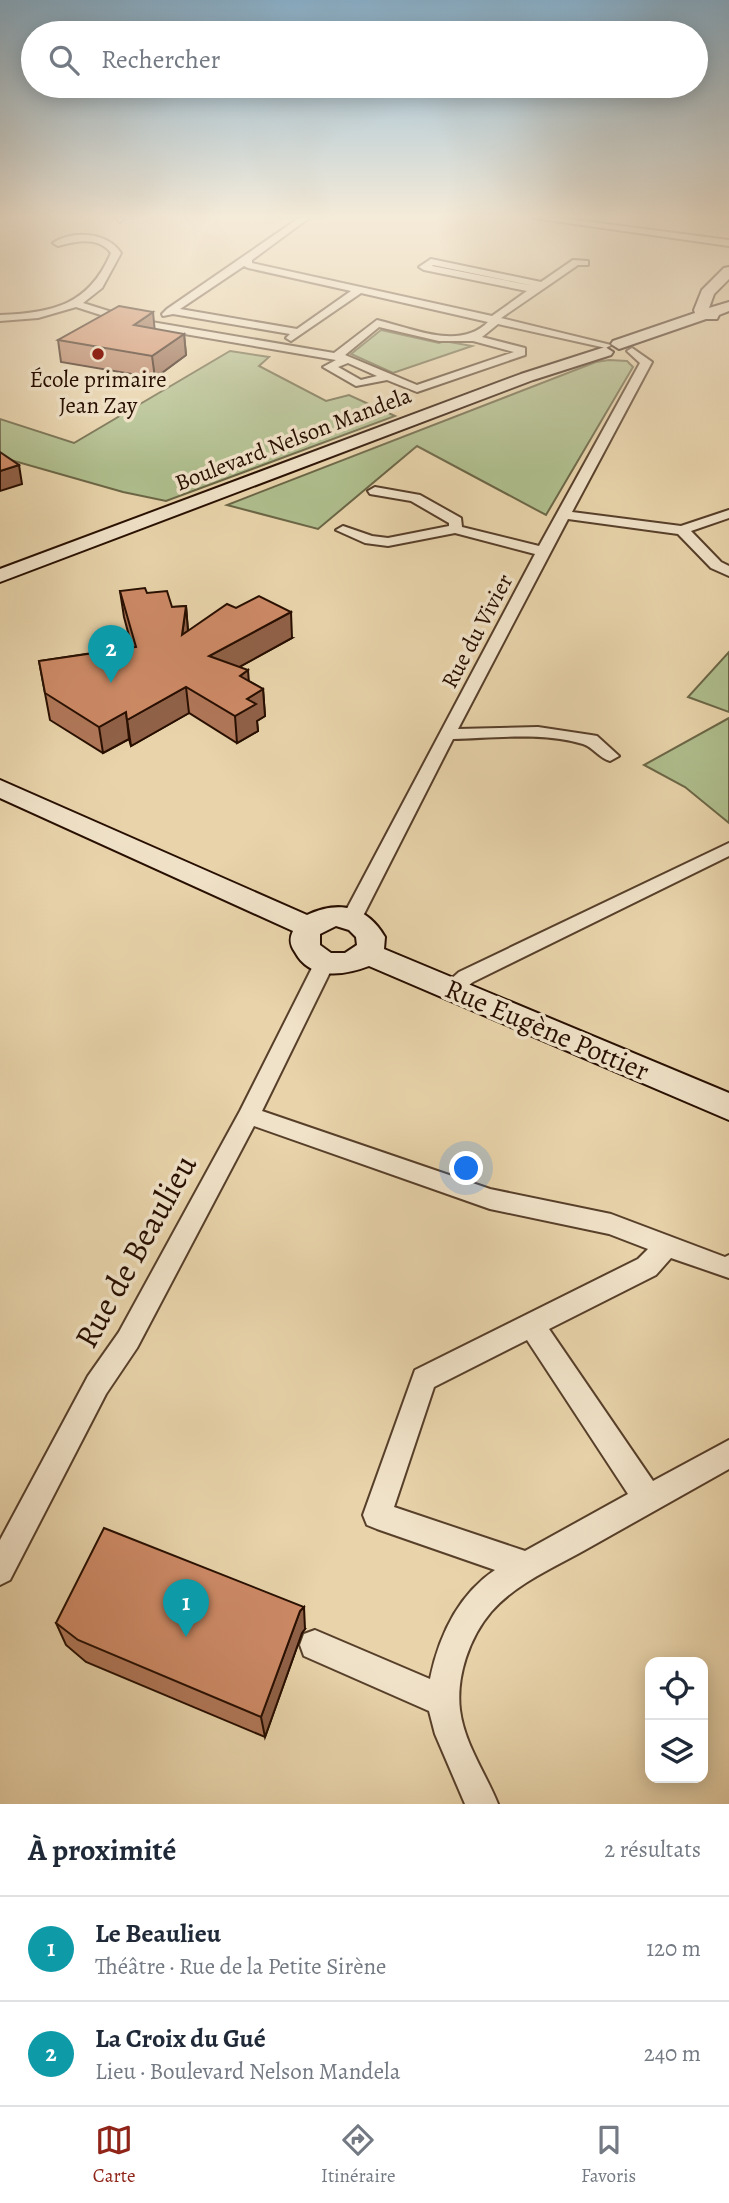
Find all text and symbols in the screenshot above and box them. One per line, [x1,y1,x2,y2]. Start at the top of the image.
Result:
search box [21,21,708,98]
icon: search [45,41,83,79]
text: Rechercher [101,42,221,77]
marker: École primaire Jean Zay [90,346,106,362]
place label: École primaire Jean Zay [29,364,167,421]
street label: Boulevard Nelson Mandela [170,379,416,498]
street label: Rue du Vivier [434,568,520,694]
pin: 2 [88,625,134,683]
street label: Rue Eugène Pottier [439,970,655,1090]
street label: Rue de Beaulieu [63,1146,207,1356]
your location [449,1151,483,1185]
pin: 1 [163,1579,209,1637]
map controls [645,1657,708,1783]
button: locate [645,1657,708,1720]
button: layers [645,1720,708,1783]
text: À proximité [28,1830,176,1870]
text: 2 résultats [604,1834,701,1865]
text: Le Beaulieu [95,1916,221,1951]
text: 1 [47,1933,55,1964]
text: 120 m [646,1933,701,1964]
text: Théâtre · Rue de la Petite Sirène [95,1951,386,1982]
text: La Croix du Gué [95,2021,266,2056]
text: 2 [45,2038,57,2069]
text: 240 m [644,2038,701,2069]
text: Lieu · Boulevard Nelson Mandela [95,2056,400,2087]
tab: Carte [93,2121,136,2189]
tab: Itinéraire [321,2121,395,2189]
tab: Favoris [581,2121,636,2189]

